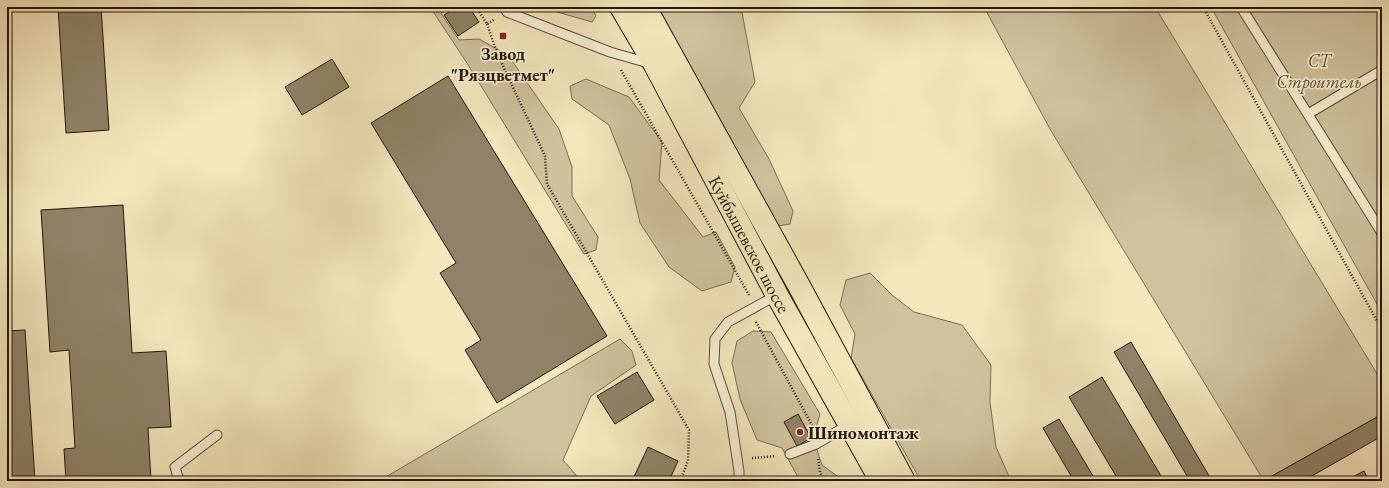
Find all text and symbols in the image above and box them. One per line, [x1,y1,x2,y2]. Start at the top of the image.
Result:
marker: Завод "Рязцветмет" [498,31,508,41]
place label: Завод "Рязцветмет" [451,42,555,86]
park label: СТ Строитель [1276,49,1362,94]
street label: Куйбышевское шоссе [704,171,796,317]
place label: Шиномонтаж [808,421,919,444]
marker: Шиномонтаж [795,427,805,437]

